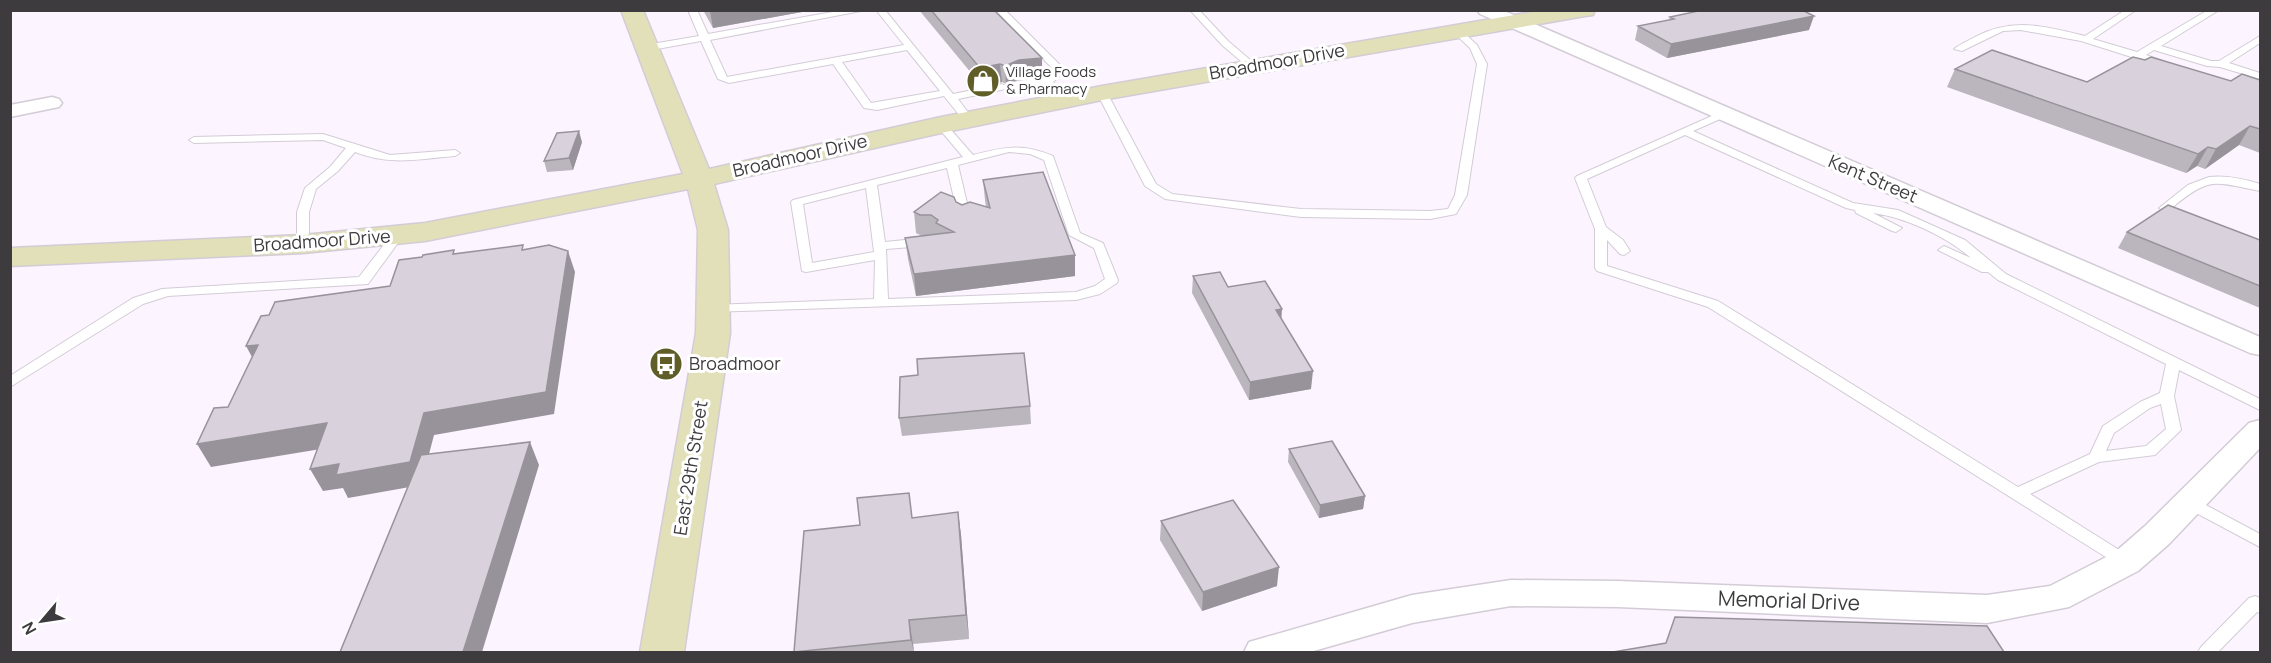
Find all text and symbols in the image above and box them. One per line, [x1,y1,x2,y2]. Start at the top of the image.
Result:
street label: Broadmoor Drive [1207,37,1347,85]
place label: Village Foods & Pharmacy [1006,61,1096,99]
shop icon: Village Foods & Pharmacy [965,63,1001,99]
street label: Broadmoor Drive [730,128,869,182]
street label: Kent Street [1825,149,1922,208]
street label: Broadmoor Drive [253,223,391,257]
bus stop icon: Broadmoor [648,346,684,382]
place label: Broadmoor [689,351,781,375]
street label: East 29th Street [667,399,713,537]
street label: Memorial Drive [1718,584,1861,616]
north arrow [12,591,72,651]
text: N [16,618,41,639]

